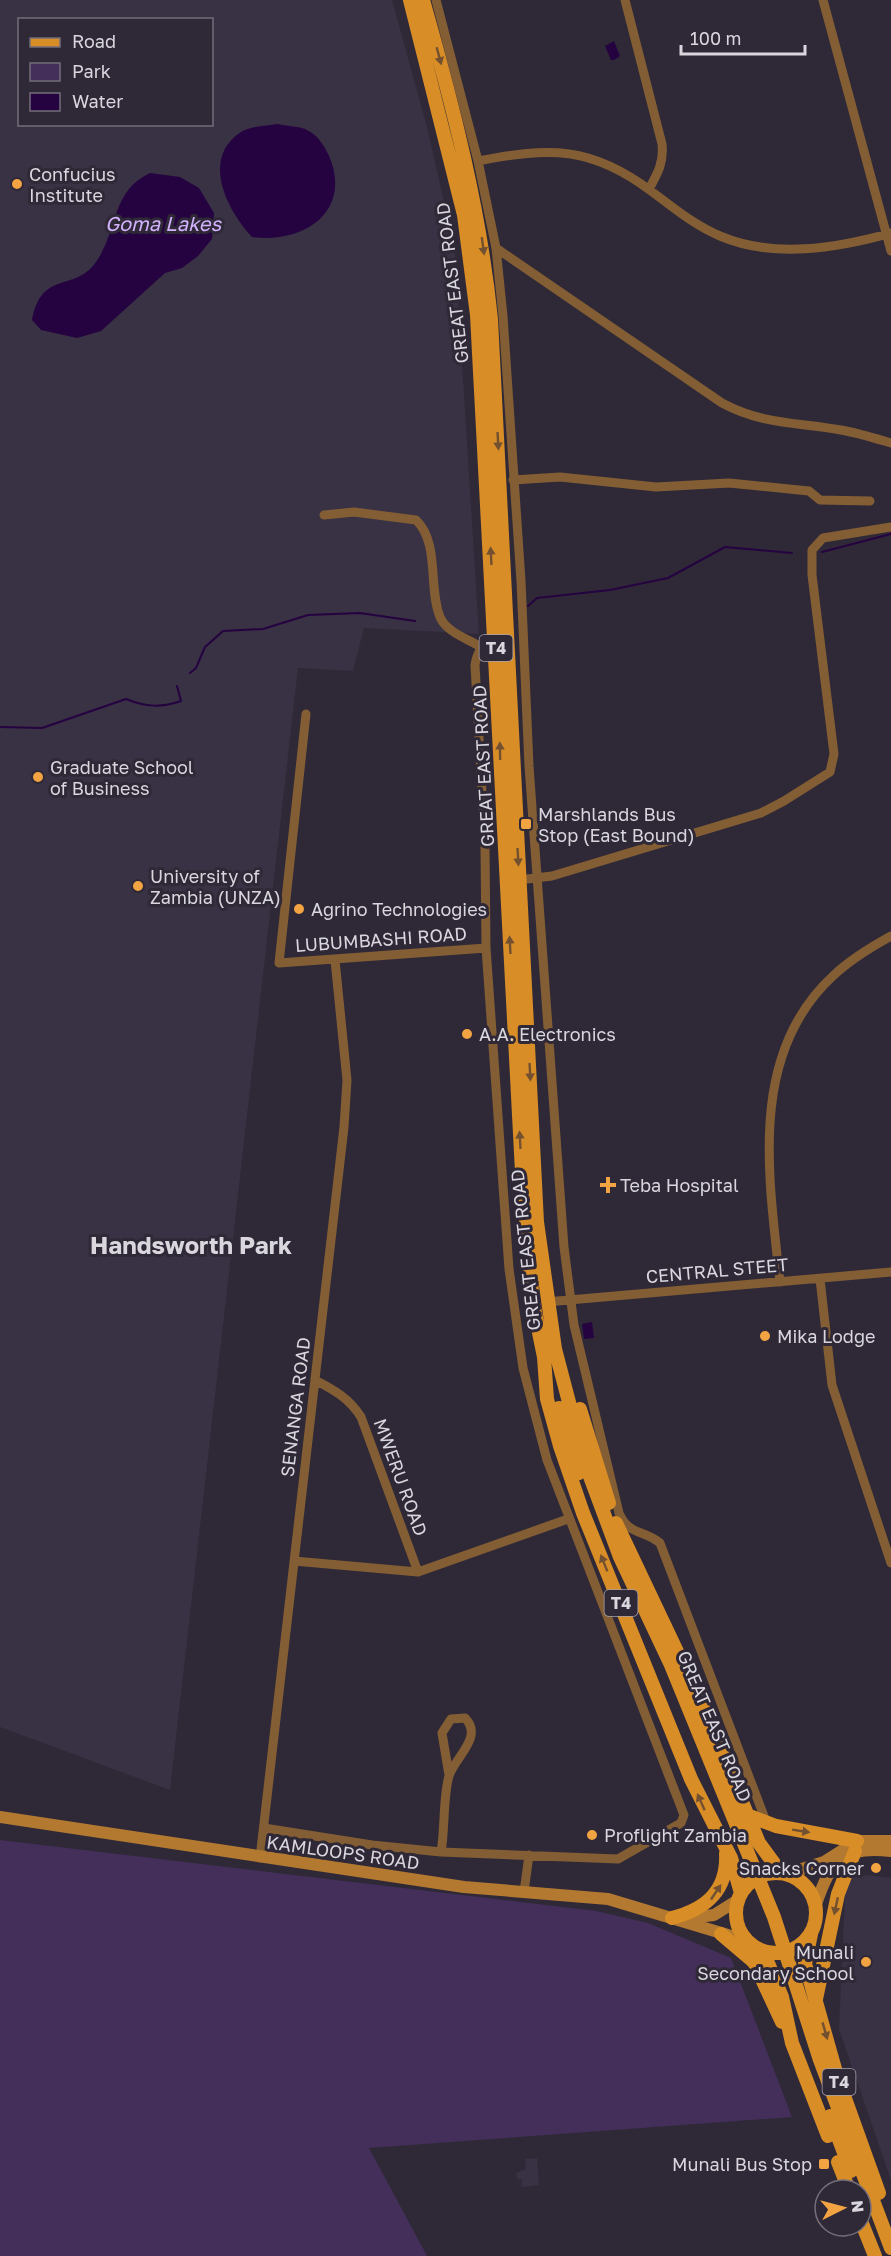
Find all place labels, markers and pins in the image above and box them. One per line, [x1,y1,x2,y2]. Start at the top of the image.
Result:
place label: Confucius Institute [29,163,116,206]
marker: Confucius Institute [10,177,24,191]
place label: Graduate School of Business [50,756,194,799]
marker: Graduate School of Business [31,770,45,784]
place label: Marshlands Bus Stop (East Bound) [538,803,695,846]
marker: Marshlands Bus Stop (East Bound) [519,817,533,831]
place label: University of Zambia (UNZA) [150,865,281,908]
marker: University of Zambia (UNZA) [131,879,145,893]
place label: Agrino Technologies [311,898,487,920]
marker: Agrino Technologies [292,902,306,916]
place label: A.A. Electronics [479,1023,616,1045]
marker: A.A. Electronics [460,1027,474,1041]
place label: Teba Hospital [620,1174,739,1196]
marker: Teba Hospital [601,1178,615,1192]
place label: Mika Lodge [777,1325,875,1347]
marker: Mika Lodge [758,1329,772,1343]
place label: Proflight Zambia [604,1824,747,1846]
marker: Proflight Zambia [585,1828,599,1842]
place label: Snacks Corner [739,1857,864,1879]
marker: Snacks Corner [869,1861,883,1875]
place label: Munali Secondary School [697,1941,854,1984]
marker: Munali Secondary School [859,1955,873,1969]
place label: Munali Bus Stop [672,2153,812,2175]
marker: Munali Bus Stop [817,2157,831,2171]

